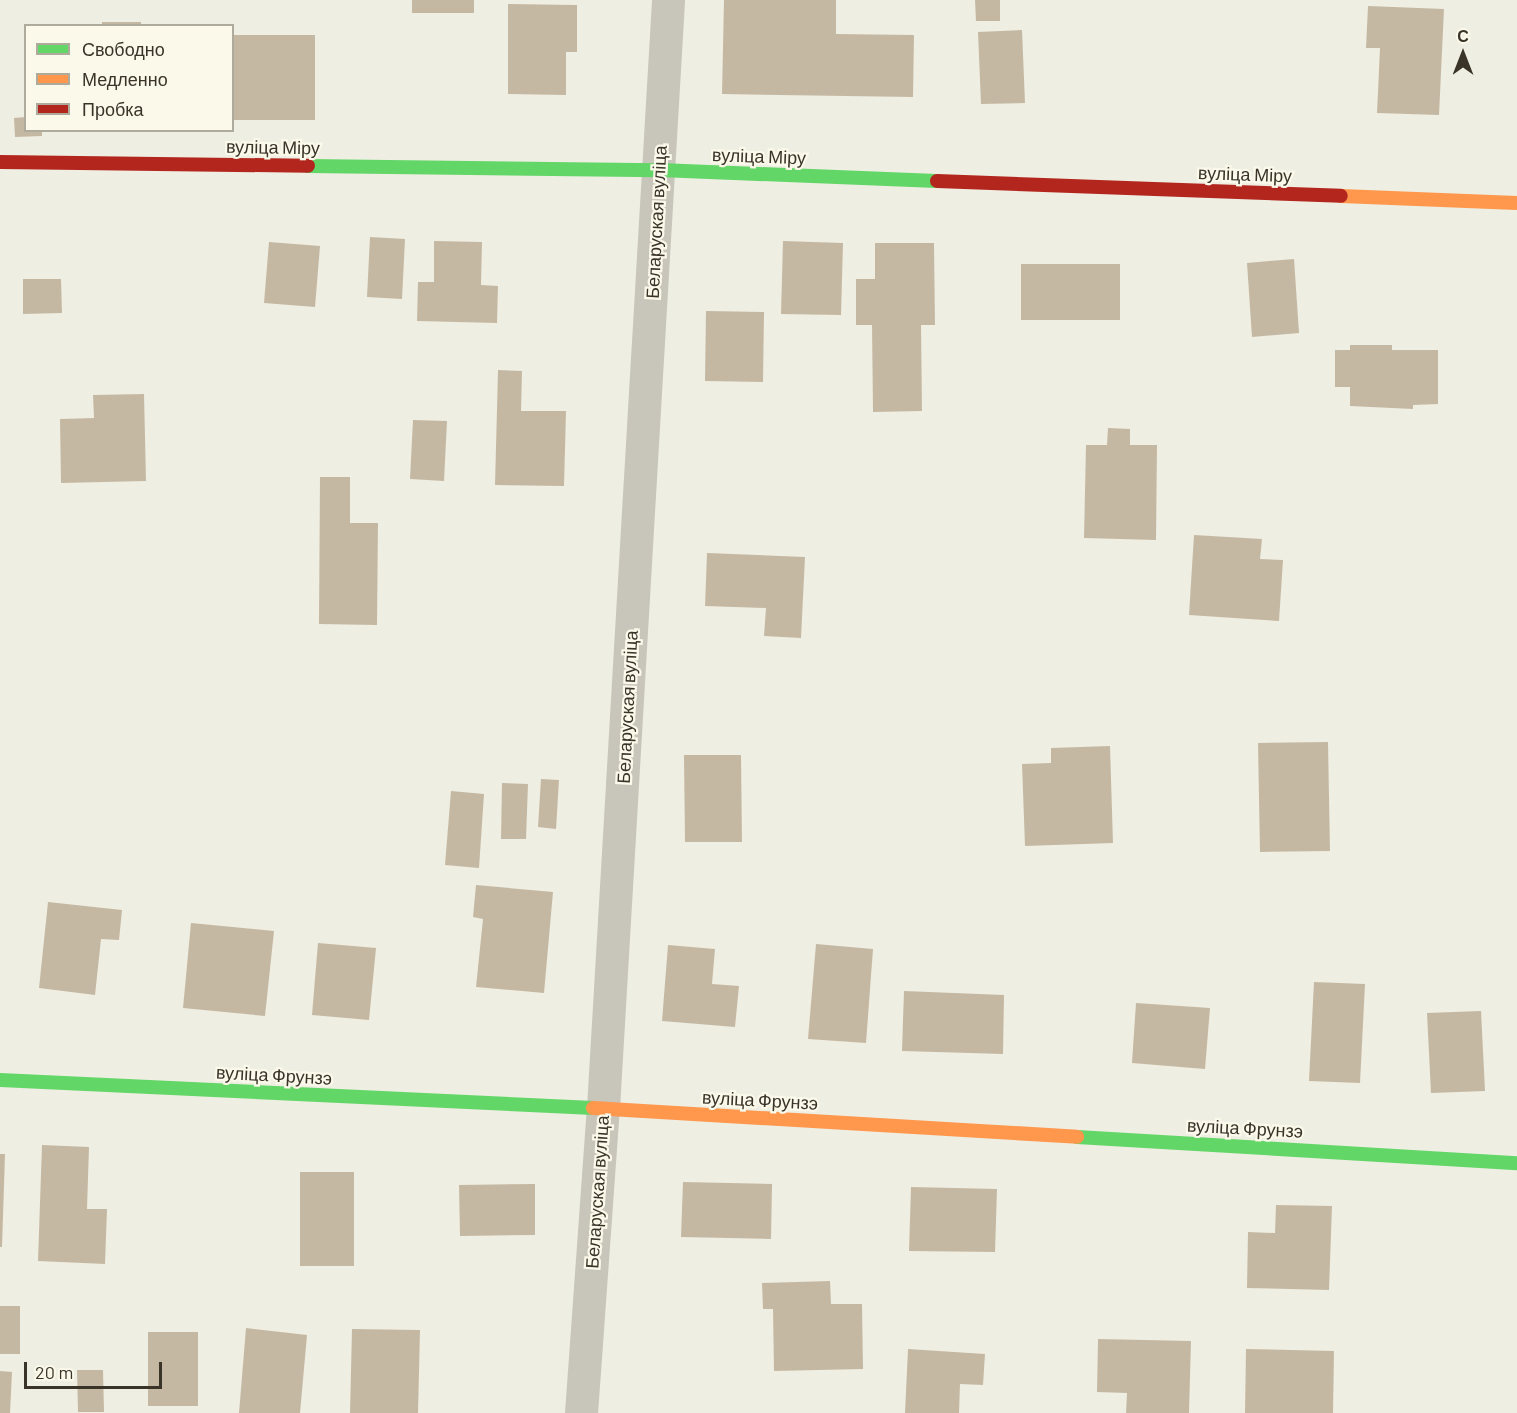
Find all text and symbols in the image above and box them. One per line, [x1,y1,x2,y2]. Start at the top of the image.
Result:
legend [24,24,234,132]
north arrow [1433,24,1493,84]
text: С [1457,26,1469,45]
text: Свободно [82,38,165,60]
text: Медленно [82,68,168,90]
text: Пробка [82,98,144,120]
street label: вуліца Міру [226,135,320,159]
street label: вуліца Міру [712,144,806,168]
street label: Беларуская вуліца [641,145,671,299]
street label: вуліца Міру [1198,162,1292,186]
street label: Беларуская вуліца [612,630,642,784]
street label: вуліца Фрунзэ [215,1061,333,1089]
street label: вуліца Фрунзэ [701,1086,819,1114]
street label: вуліца Фрунзэ [1186,1114,1304,1142]
street label: Беларуская вуліца [581,1115,613,1269]
scale bar [27,1350,165,1388]
text: 20 m [35,1361,73,1383]

